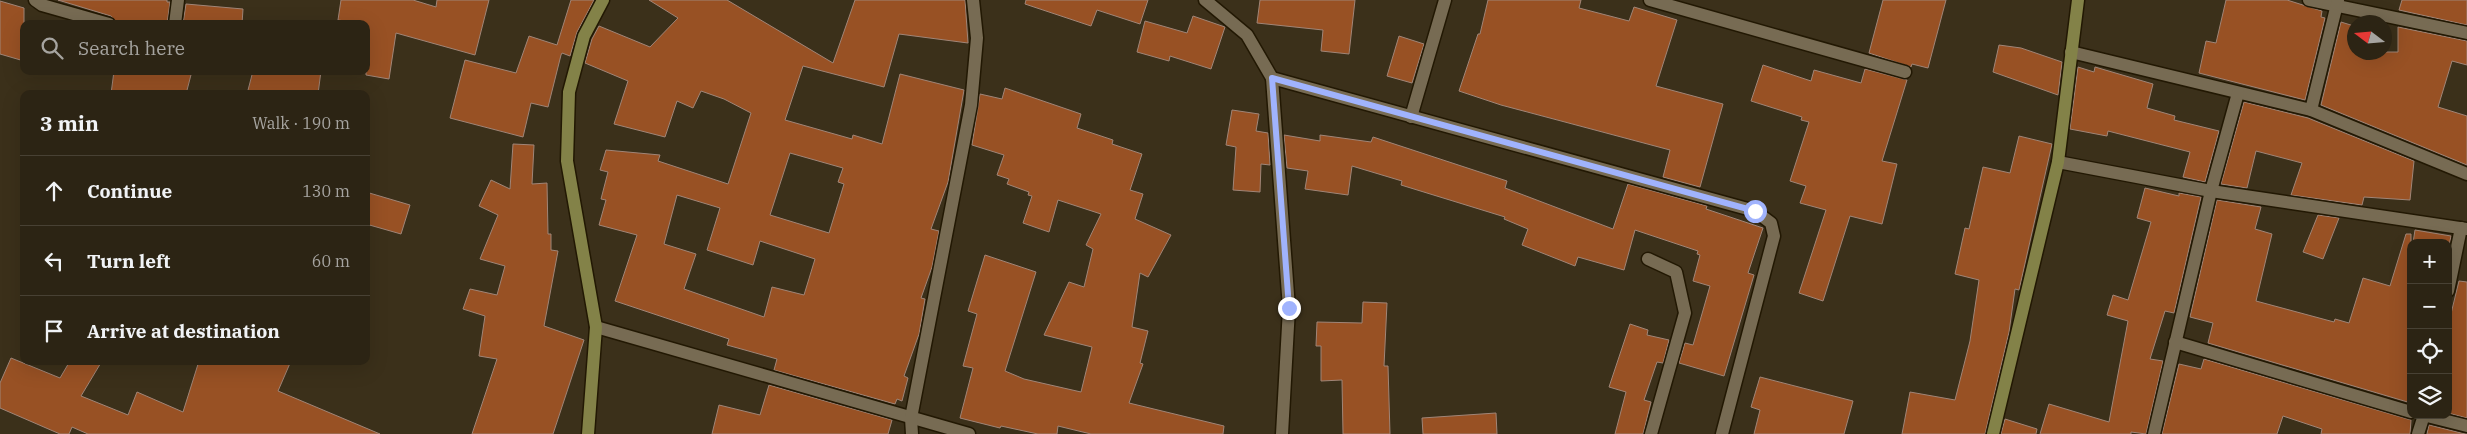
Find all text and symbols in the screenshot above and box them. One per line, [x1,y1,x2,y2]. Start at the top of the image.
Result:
north arrow [2347,15,2392,60]
search box [20,20,370,75]
icon: search [38,34,66,62]
text: Search here [78,36,185,60]
text: 3 min [40,109,99,137]
text: Walk · 190 m [252,113,350,133]
icon: ahead [40,177,68,205]
text: Continue [87,179,172,203]
text: 130 m [302,181,350,201]
route start [1744,200,1767,223]
map controls [2407,239,2452,419]
button: + [2407,239,2452,284]
icon: left [40,247,68,275]
text: Turn left [87,249,170,273]
text: 60 m [312,251,350,271]
button: − [2407,284,2452,329]
route end [1278,297,1301,320]
icon: arrive [40,317,68,345]
text: Arrive at destination [87,319,280,343]
button: locate [2407,329,2452,374]
button: layers [2407,374,2452,419]

